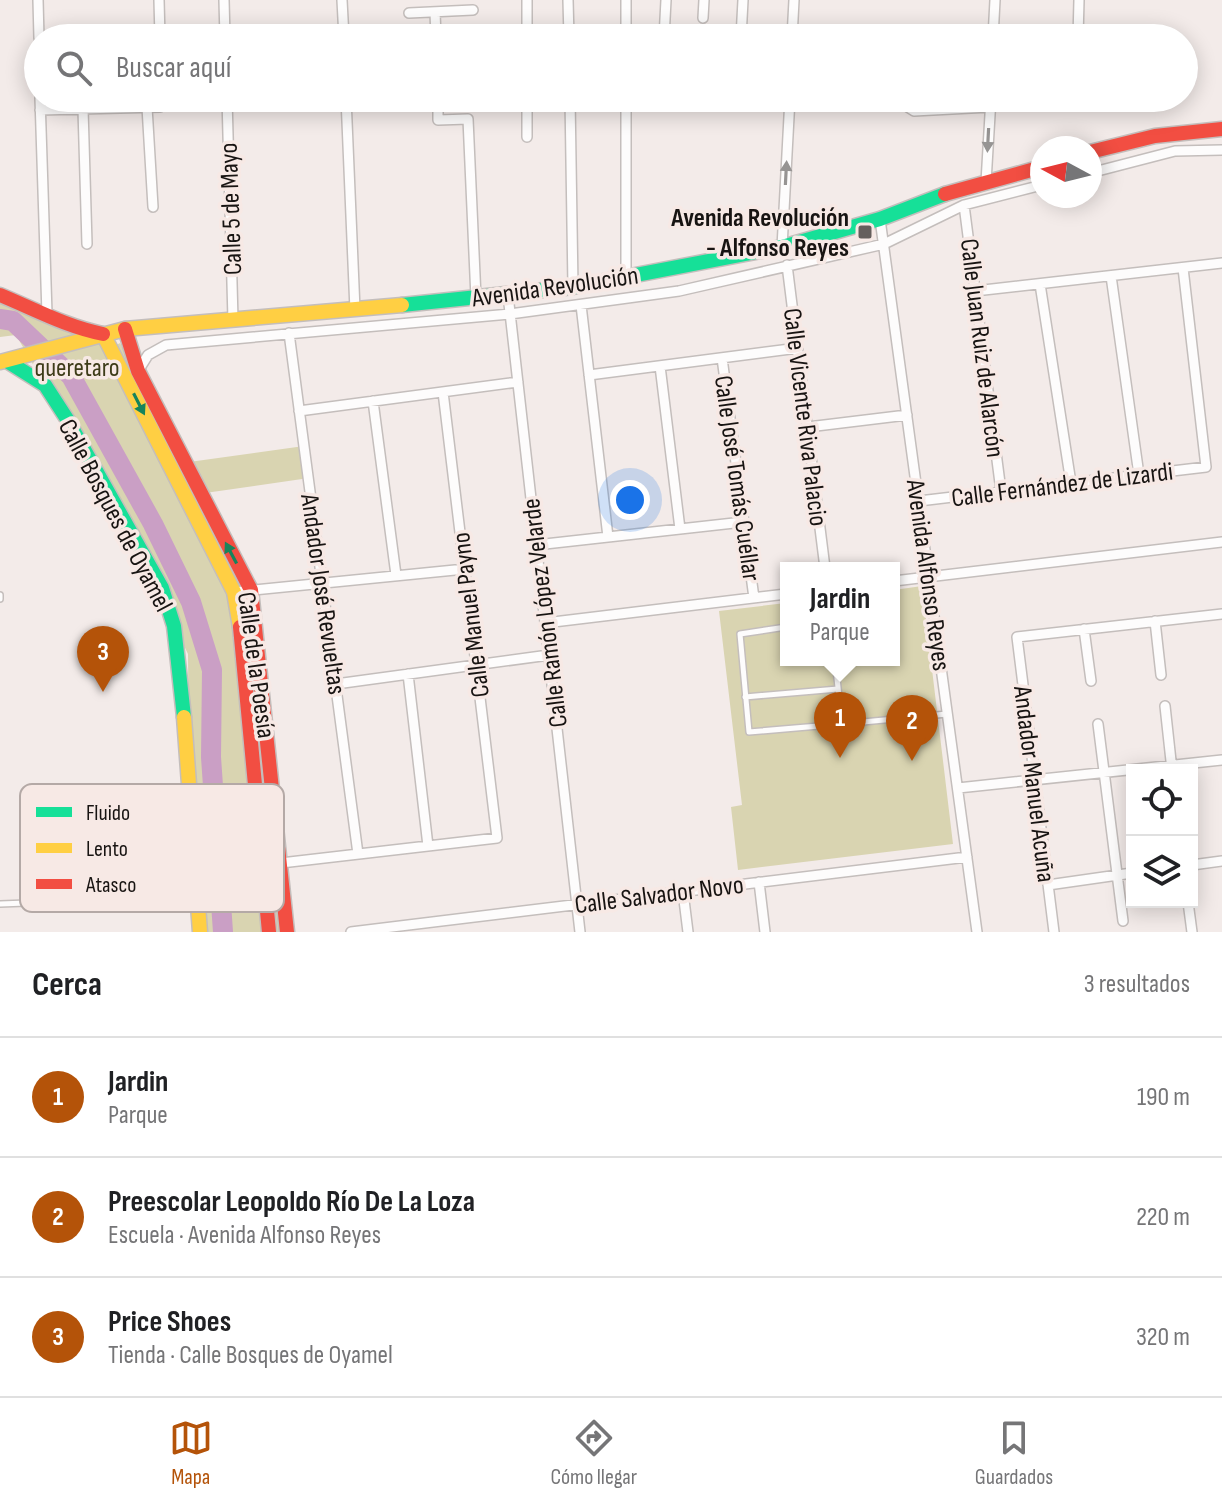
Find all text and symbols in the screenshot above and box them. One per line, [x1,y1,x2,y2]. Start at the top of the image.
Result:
search box [24,24,1198,112]
icon: search [52,46,96,90]
text: Buscar aquí [116,50,231,86]
one-way arrow [982,128,995,153]
north arrow [1030,136,1102,208]
street label: Calle 5 de Mayo [214,142,249,276]
one-way arrow [780,160,793,185]
place label: Avenida Revolución - Alfonso Reyes [670,203,849,264]
marker: Avenida Revolución - Alfonso Reyes [856,223,874,241]
street label: Calle Juan Ruiz de Alarcón [953,237,1010,459]
street label: Avenida Revolución [469,260,640,315]
street label: Calle Vicente Riva Palacio [776,306,833,528]
park label: queretaro [34,353,120,384]
street label: Calle José Tomás Cuéllar [707,373,766,584]
one-way arrow [132,392,145,415]
street label: Calle Bosques de Oyamel [51,414,179,617]
street label: Calle Fernández de Lizardi [950,457,1175,514]
street label: Avenida Alfonso Reyes [899,476,956,673]
your location [610,480,650,520]
street label: Andador José Revueltas [293,491,352,696]
street label: Calle Ramón López Velarde [516,497,575,729]
street label: Calle Manuel Payno [446,531,497,699]
one-way arrow [224,542,238,564]
popup [780,562,900,666]
text: Jardin [810,581,870,617]
street label: Calle de la Poesía [230,590,281,740]
text: Parque [810,617,870,648]
pin: 3 [77,626,129,692]
street label: Andador Manuel Acuña [1006,683,1061,884]
pin: 1 [814,692,866,758]
pin: 2 [886,695,938,761]
map controls [1126,764,1198,908]
button: locate [1126,764,1198,836]
legend [20,784,284,912]
text: Fluido [86,800,130,827]
text: Lento [86,836,128,863]
button: layers [1126,836,1198,908]
street label: Calle Salvador Novo [573,870,745,921]
text: Atasco [85,872,136,899]
text: Cerca [32,964,102,1005]
text: 3 resultados [1084,969,1190,1000]
text: Jardin [108,1064,168,1100]
text: 1 [53,1082,63,1113]
text: 190 m [1137,1082,1190,1113]
text: Parque [108,1100,168,1131]
text: Preescolar Leopoldo Río De La Loza [108,1184,475,1220]
text: 2 [52,1202,64,1233]
text: 220 m [1136,1202,1190,1233]
text: Escuela · Avenida Alfonso Reyes [108,1220,381,1251]
text: Price Shoes [108,1304,231,1340]
text: 3 [52,1322,64,1353]
text: 320 m [1136,1322,1190,1353]
text: Tienda · Calle Bosques de Oyamel [108,1340,393,1371]
tab: Mapa [169,1416,213,1491]
tab: Cómo llegar [550,1416,637,1491]
tab: Guardados [975,1416,1053,1491]

